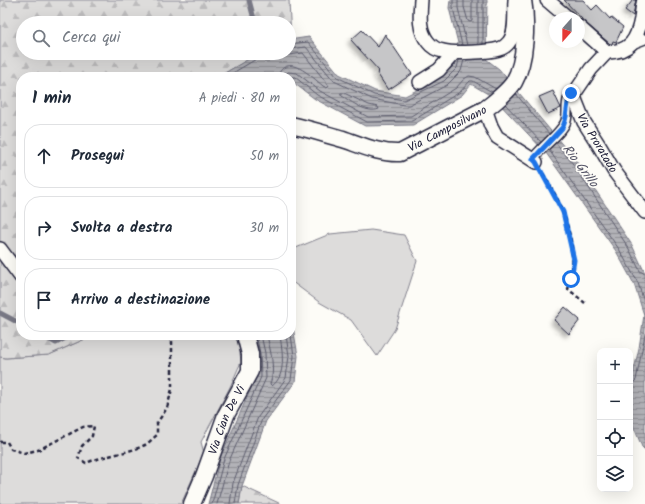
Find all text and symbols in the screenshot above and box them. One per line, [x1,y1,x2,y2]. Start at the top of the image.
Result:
north arrow [549,12,585,48]
search box [16,16,296,60]
text: Cerca qui [62,26,120,50]
icon: search [30,27,52,49]
route end [562,84,580,102]
text: 1 min [32,85,71,112]
text: A piedi · 80 m [199,88,280,109]
street label: Via Camposilvano [404,100,490,157]
street label: Via Proratado [572,110,623,176]
water label: Rio Grillo [557,140,604,193]
text: Prosegui [71,144,124,168]
icon: ahead [33,145,55,167]
text: 50 m [250,146,279,167]
text: Svolta a destra [71,216,172,240]
icon: right [33,217,55,239]
text: 30 m [250,218,279,239]
route start [562,270,580,288]
text: Arrivo a destinazione [71,288,210,312]
icon: arrive [33,289,55,311]
map controls [597,348,633,492]
button: + [597,348,633,384]
street label: Via Cian De Vi [203,381,251,457]
button: − [597,384,633,420]
button: locate [597,420,633,456]
button: layers [597,456,633,492]

